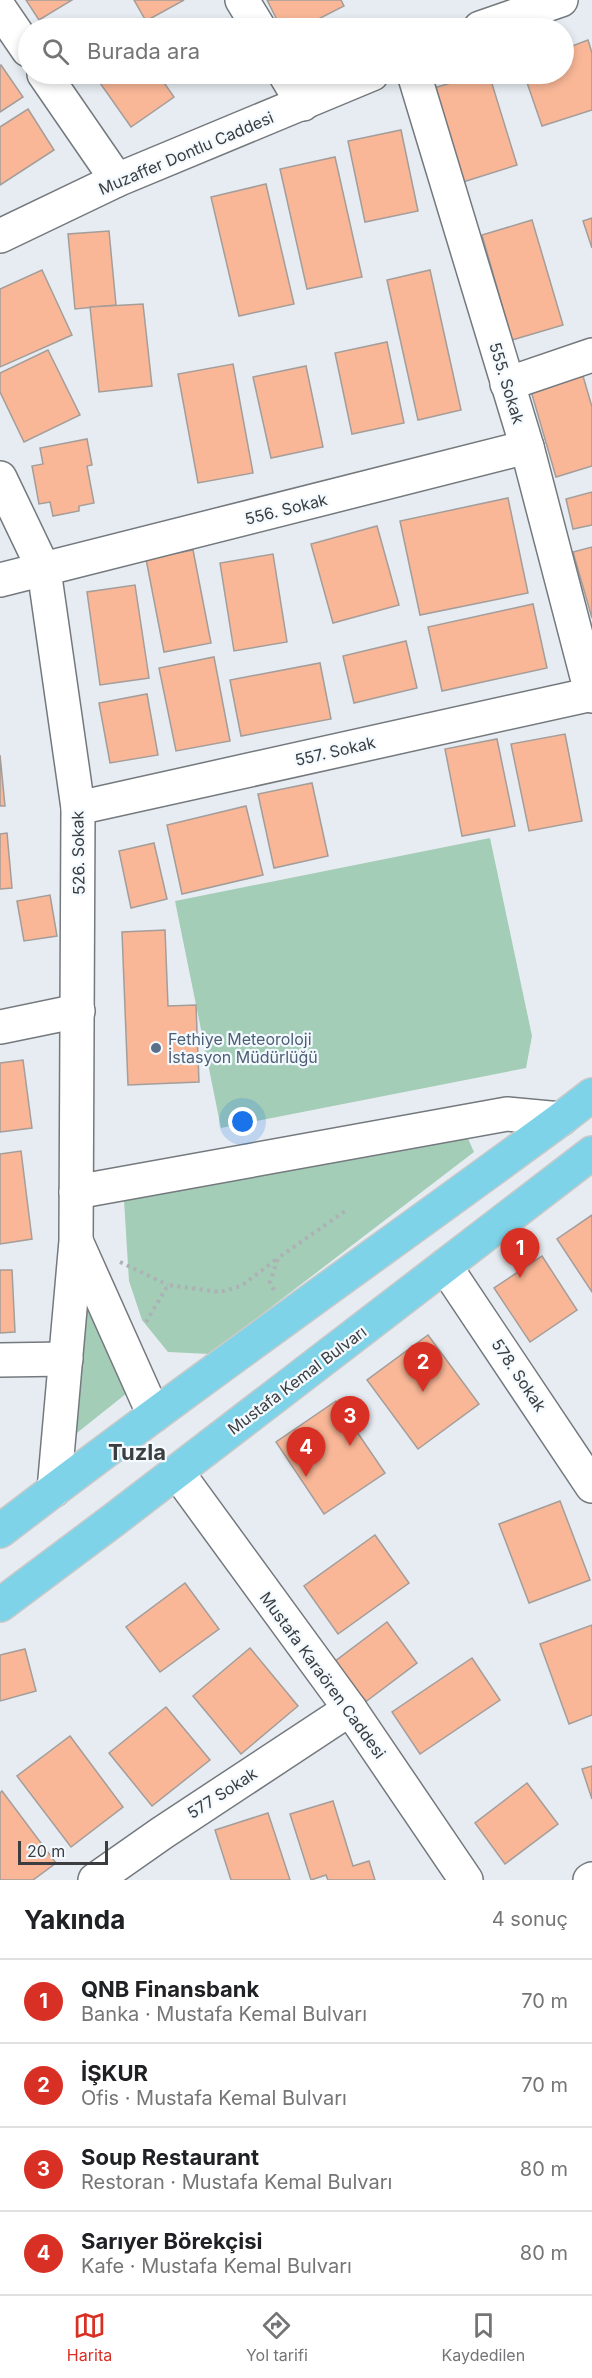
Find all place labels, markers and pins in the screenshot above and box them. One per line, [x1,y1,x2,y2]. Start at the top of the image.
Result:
place label: Fethiye Meteoroloji İstasyon Müdürlüğü [168,1029,318,1067]
marker: Fethiye Meteoroloji İstasyon Müdürlüğü [149,1041,163,1055]
pin: 1 [500,1228,540,1278]
pin: 2 [404,1342,442,1392]
pin: 3 [330,1396,370,1446]
pin: 4 [286,1428,326,1477]

